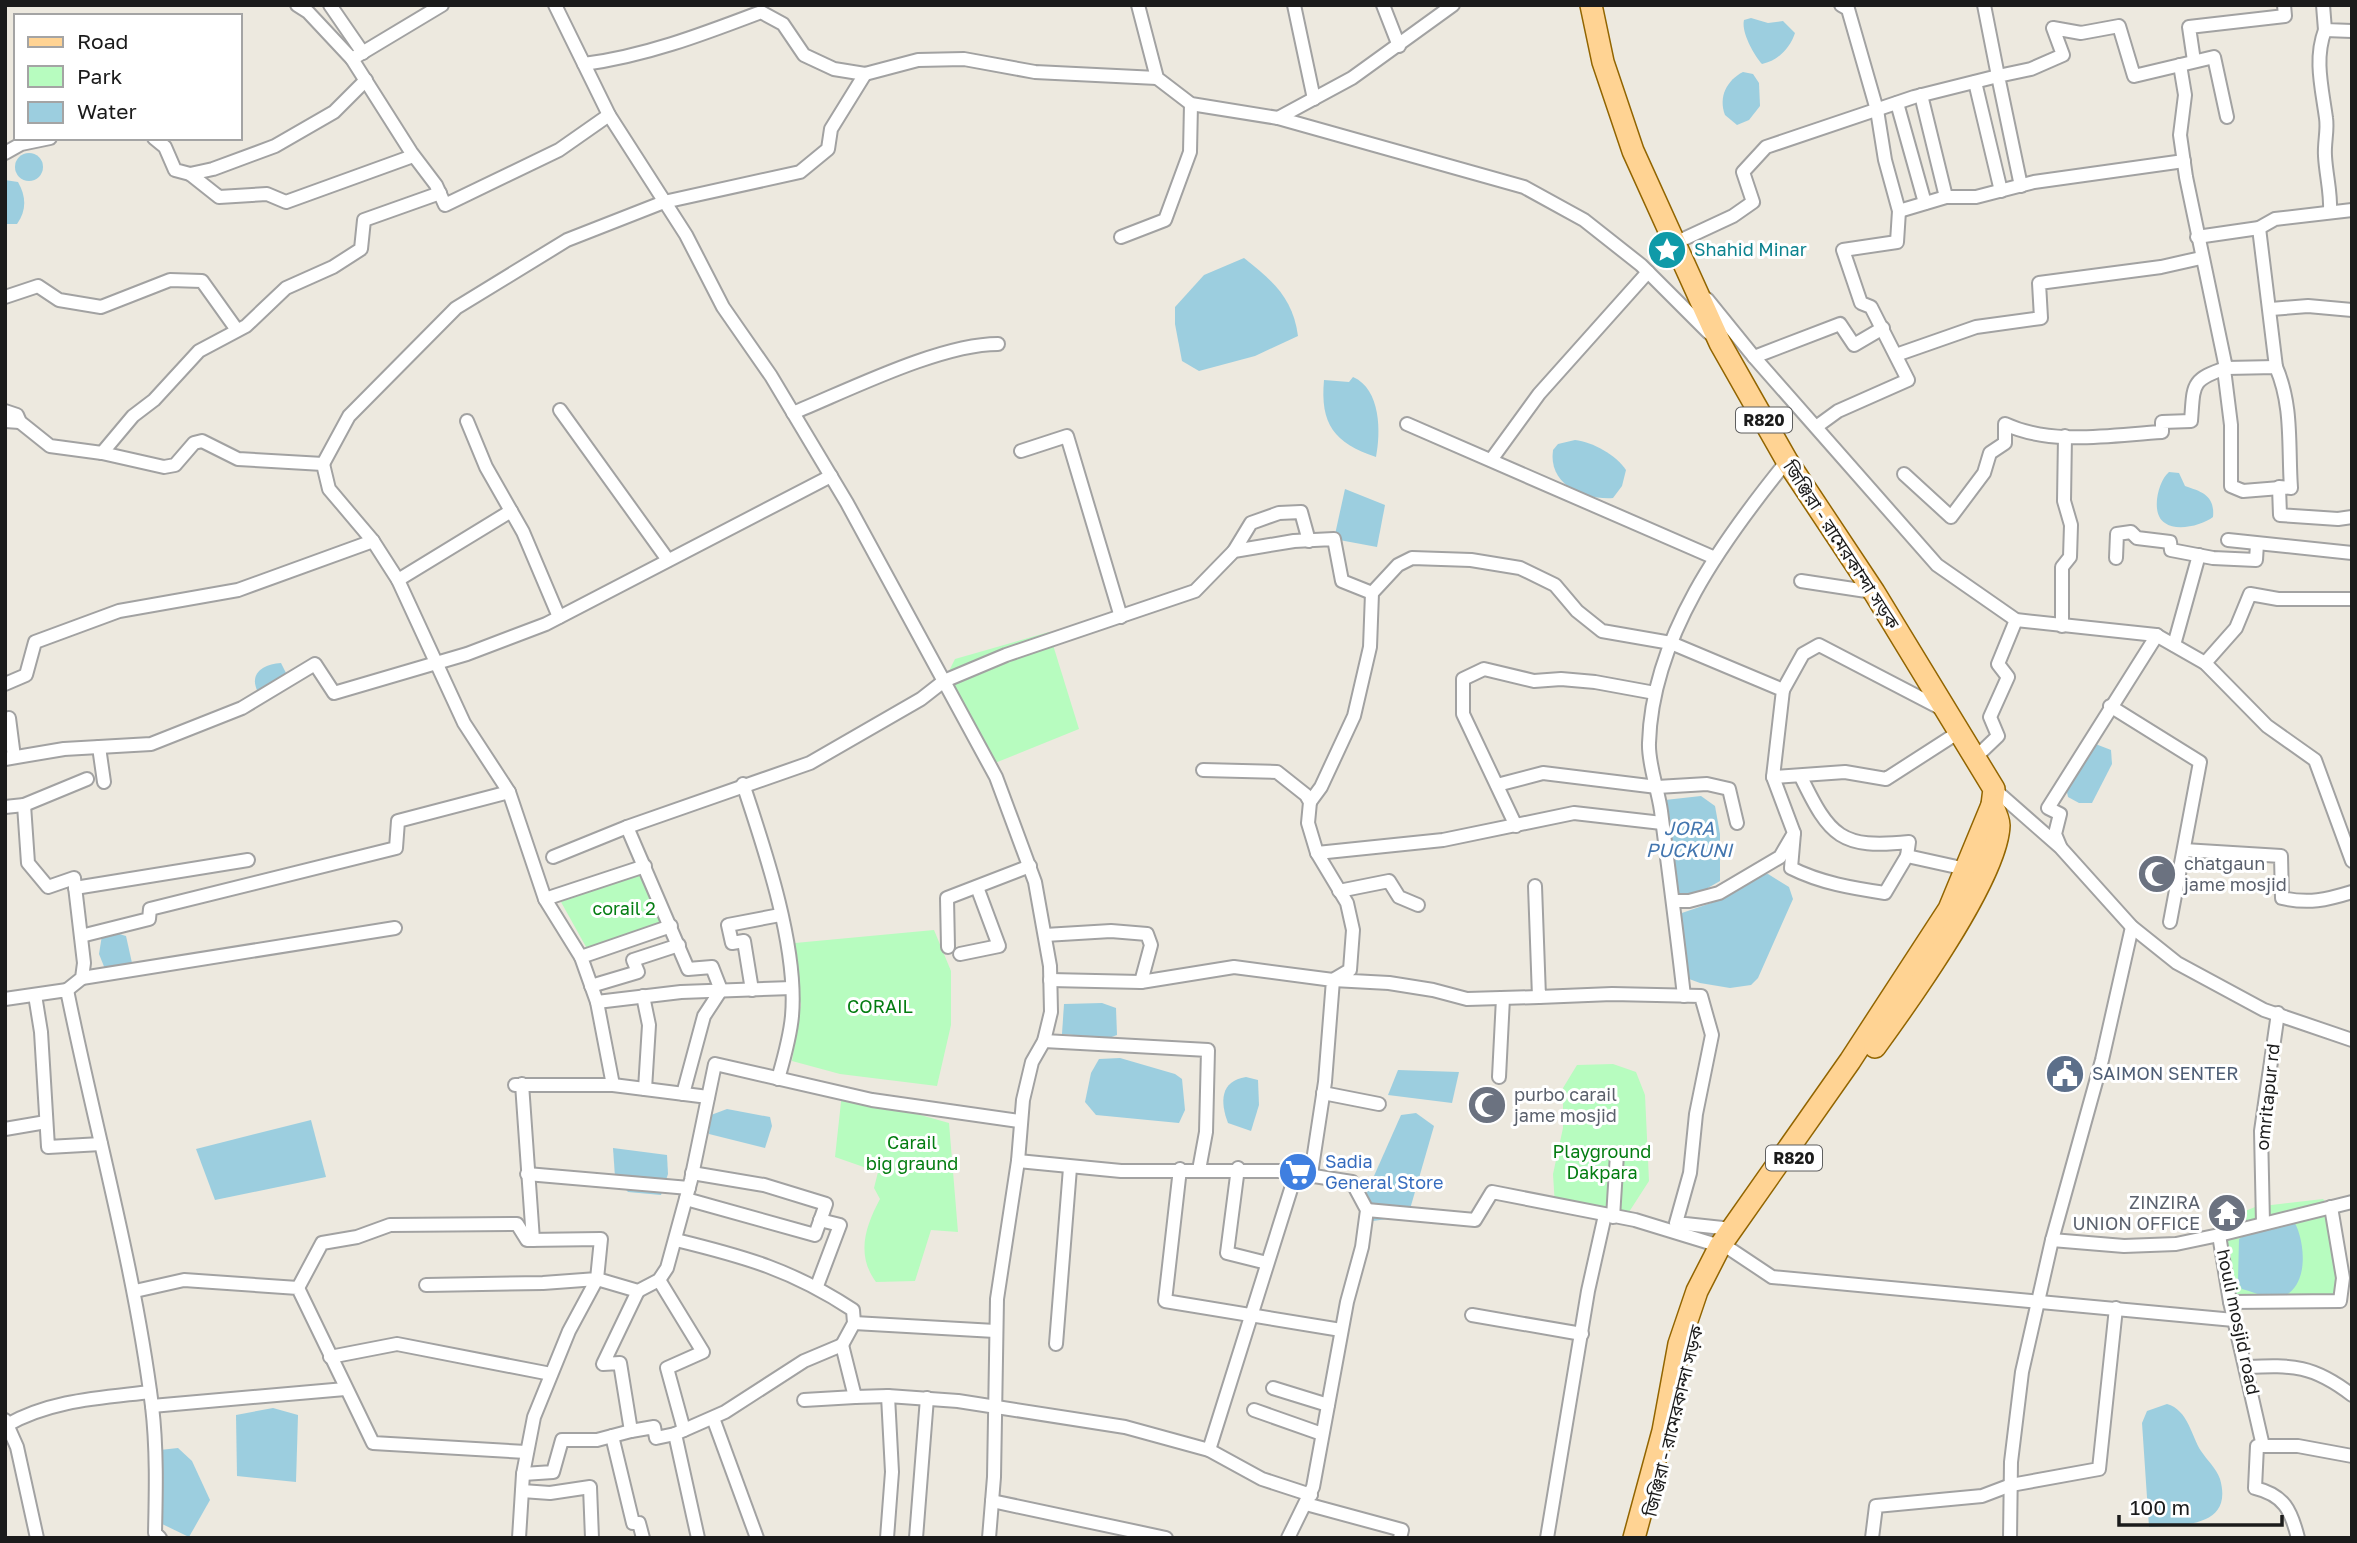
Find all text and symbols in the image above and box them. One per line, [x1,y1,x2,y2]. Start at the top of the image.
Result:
legend [14,14,242,140]
text: Road [77,28,128,54]
text: Park [77,63,123,89]
text: Water [77,98,137,124]
place icon: Shahid Minar [1646,229,1688,271]
place label: Shahid Minar [1694,238,1807,260]
road number: R820 [1736,408,1792,432]
street label: জিঞ্জিরা - রামেরকান্দা সড়ক [1779,455,1905,633]
water label: JORA PUCKUNI [1646,816,1734,861]
place label: chatgaun jame mosjid [2183,852,2287,895]
mosque icon: chatgaun jame mosjid [2136,853,2178,895]
park label: corail 2 [592,897,656,919]
park label: CORAIL [847,995,913,1017]
street label: omritapur rd [2250,1042,2284,1151]
public building icon: SAIMON SENTER [2044,1053,2086,1095]
place label: SAIMON SENTER [2092,1062,2239,1084]
place label: purbo carail jame mosjid [1513,1083,1617,1126]
mosque icon: purbo carail jame mosjid [1466,1084,1508,1126]
park label: Carail big graund [866,1131,958,1174]
park label: Playground Dakpara [1553,1140,1651,1183]
road number: R820 [1766,1146,1822,1170]
place label: Sadia General Store [1325,1150,1443,1193]
supermarket icon: Sadia General Store [1277,1151,1319,1193]
place label: ZINZIRA UNION OFFICE [2072,1191,2200,1234]
temple icon: ZINZIRA UNION OFFICE [2206,1192,2248,1234]
street label: houli mosjid road [2213,1247,2265,1397]
street label: জিঞ্জিরা - রামেরকান্দা সড়ক [1638,1322,1708,1520]
scale bar [2119,1484,2282,1528]
text: 100 m [2130,1494,2190,1520]

